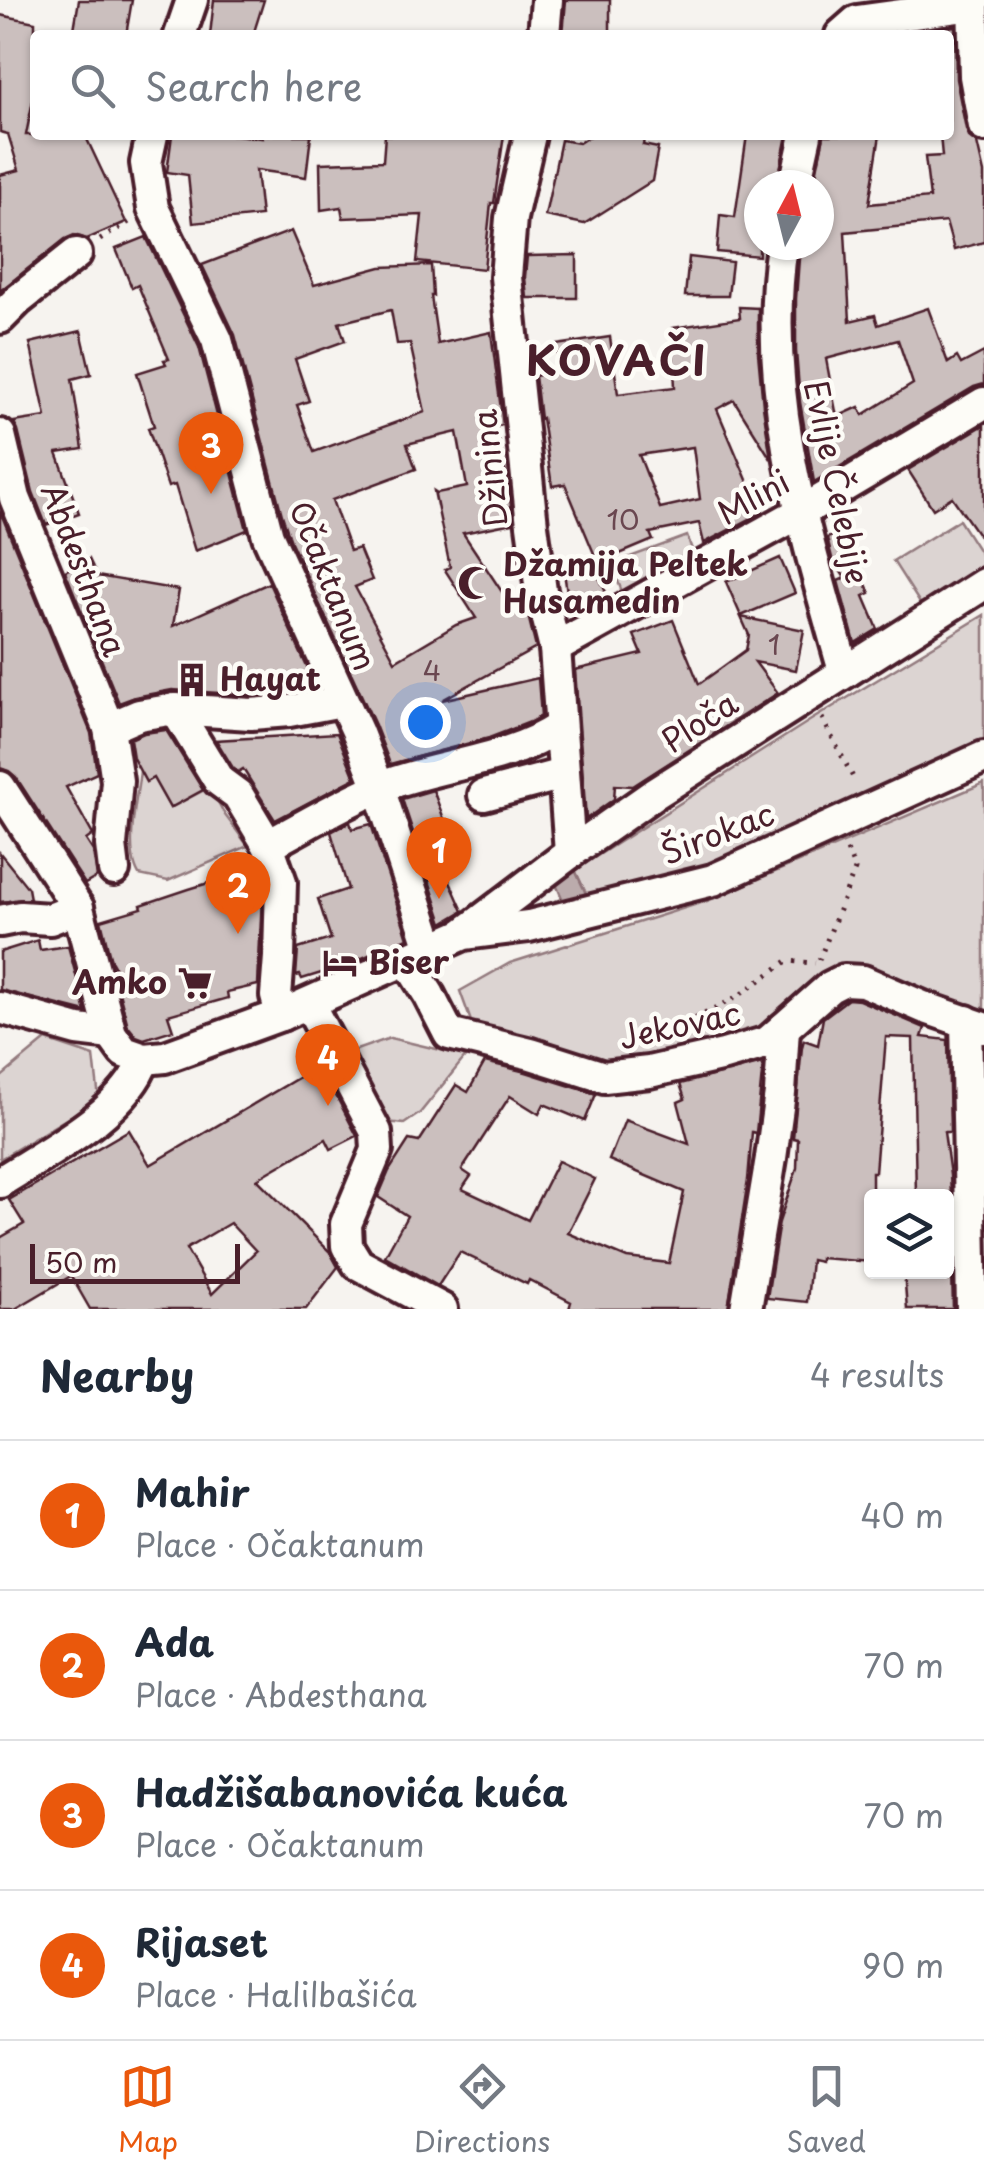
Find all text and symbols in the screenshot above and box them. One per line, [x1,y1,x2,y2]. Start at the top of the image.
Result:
search box [30,30,954,140]
text: Search here [145,57,362,114]
icon: search [65,58,120,113]
north arrow [744,170,834,260]
district label: KOVAČI [526,327,708,390]
street label: Evlije Čelebije [793,375,883,588]
street label: Džinina [459,407,519,529]
pin: 3 [178,412,244,494]
street label: Mlini [708,457,798,536]
street label: Abdesthana [30,476,140,663]
street label: Očaktanum [278,493,390,677]
house number: 10 [606,497,640,540]
place label: Džamija Peltek Husamedin [503,539,748,624]
mosque icon: Džamija Peltek Husamedin [456,564,494,602]
house number: 1 [768,622,780,665]
house number: 4 [423,648,441,691]
place label: Hayat [220,654,321,702]
building icon: Hayat [173,661,211,699]
street label: Ploča [651,679,747,764]
your location [400,697,451,748]
street label: Širokac [654,789,781,876]
pin: 1 [406,816,472,899]
pin: 2 [206,852,270,934]
place label: Biser [368,937,450,985]
hotel icon: Biser [321,944,359,982]
place label: Amko [71,957,167,1005]
supermarket icon: Amko [176,964,214,1002]
street label: Jekovac [615,988,745,1060]
pin: 4 [296,1024,360,1106]
map controls [864,1189,954,1279]
button: layers [864,1189,954,1279]
scale bar [30,1239,240,1284]
text: 50 m [45,1240,118,1283]
text: Nearby [40,1343,194,1406]
text: 4 results [810,1350,944,1398]
text: Mahir [135,1463,250,1520]
text: 1 [65,1491,80,1539]
text: 40 m [860,1491,944,1539]
text: Place · Očaktanum [135,1520,425,1568]
text: Ada [135,1613,214,1670]
text: 2 [61,1641,84,1689]
text: 70 m [864,1641,944,1689]
text: Place · Abdesthana [135,1670,427,1718]
text: Hadžišabanovića kuća [135,1763,568,1820]
text: 3 [62,1791,83,1839]
text: 70 m [864,1791,944,1839]
text: Place · Očaktanum [135,1820,425,1868]
text: Rijaset [135,1913,268,1970]
text: 4 [62,1941,83,1989]
text: 90 m [862,1941,944,1989]
text: Place · Halilbašića [135,1970,417,2018]
tab: Map [118,2059,178,2162]
tab: Directions [414,2059,550,2162]
tab: Saved [786,2059,866,2162]

